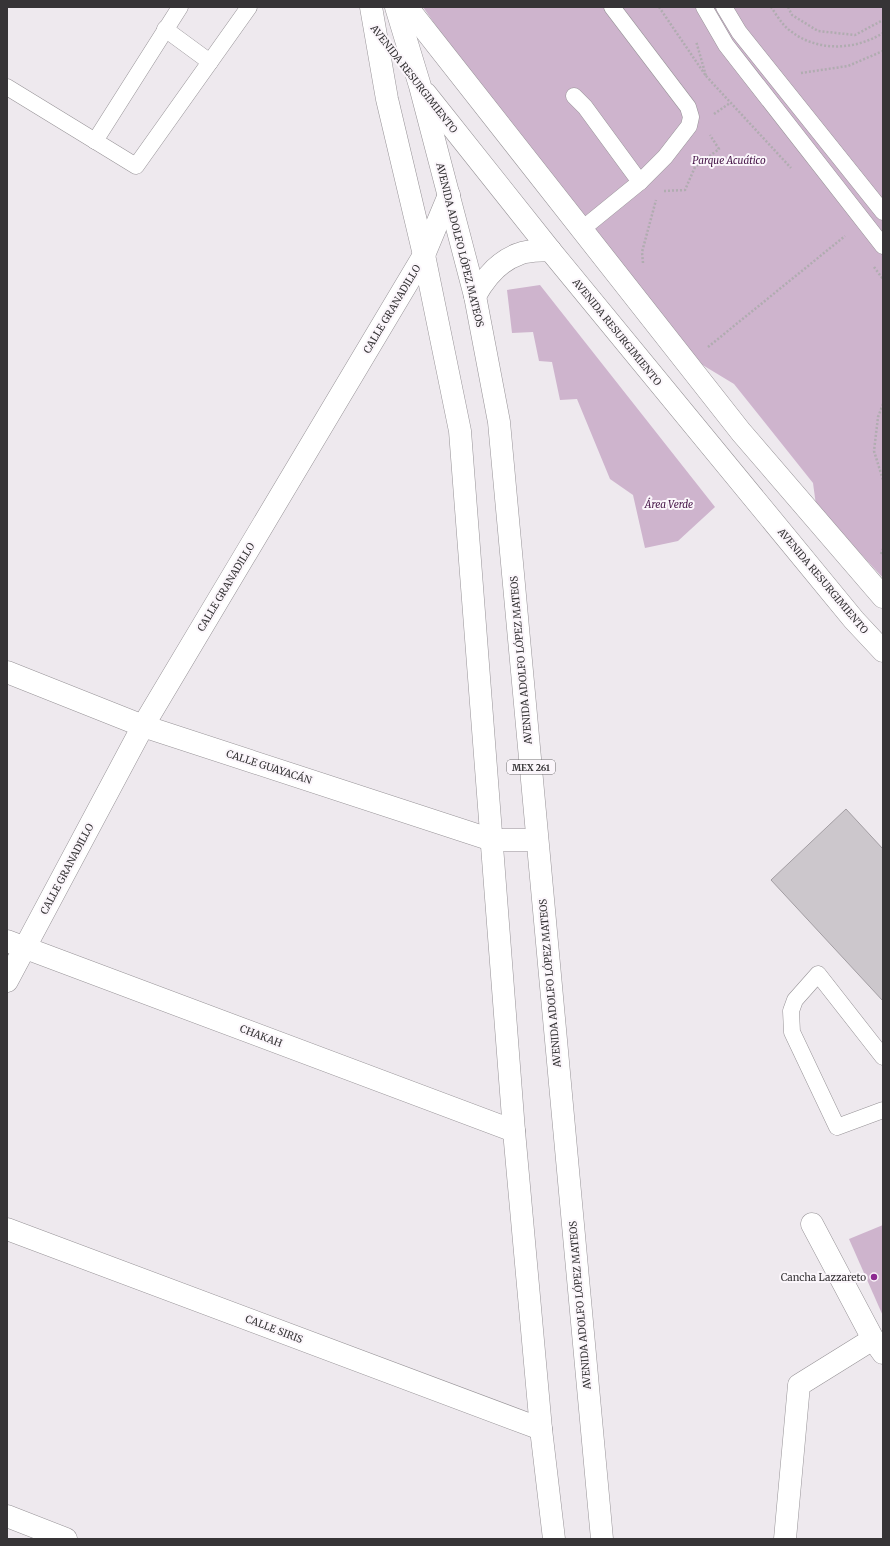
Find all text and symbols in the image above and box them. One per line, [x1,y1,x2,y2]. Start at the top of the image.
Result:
street label: AVENIDA RESURGIMIENTO [367,21,460,136]
park label: Parque Acuático [692,154,766,167]
street label: AVENIDA ADOLFO LÓPEZ MATEOS [433,160,488,329]
street label: CALLE GRANADILLO [360,262,424,356]
street label: AVENIDA RESURGIMIENTO [569,275,664,388]
park label: Área Verde [644,497,693,511]
street label: AVENIDA RESURGIMIENTO [774,525,871,637]
street label: CALLE GRANADILLO [194,540,258,634]
street label: AVENIDA ADOLFO LÓPEZ MATEOS [506,575,535,746]
street label: CALLE GUAYACÁN [225,746,314,787]
road number: MEX 261 [507,760,555,774]
street label: CALLE GRANADILLO [37,821,97,917]
street label: AVENIDA ADOLFO LÓPEZ MATEOS [535,898,564,1069]
street label: CHAKAH [238,1022,284,1050]
street label: AVENIDA ADOLFO LÓPEZ MATEOS [565,1220,594,1391]
place label: Cancha Lazzareto [781,1271,866,1284]
marker: Cancha Lazzareto [869,1272,879,1282]
street label: CALLE SIRIS [243,1312,305,1346]

